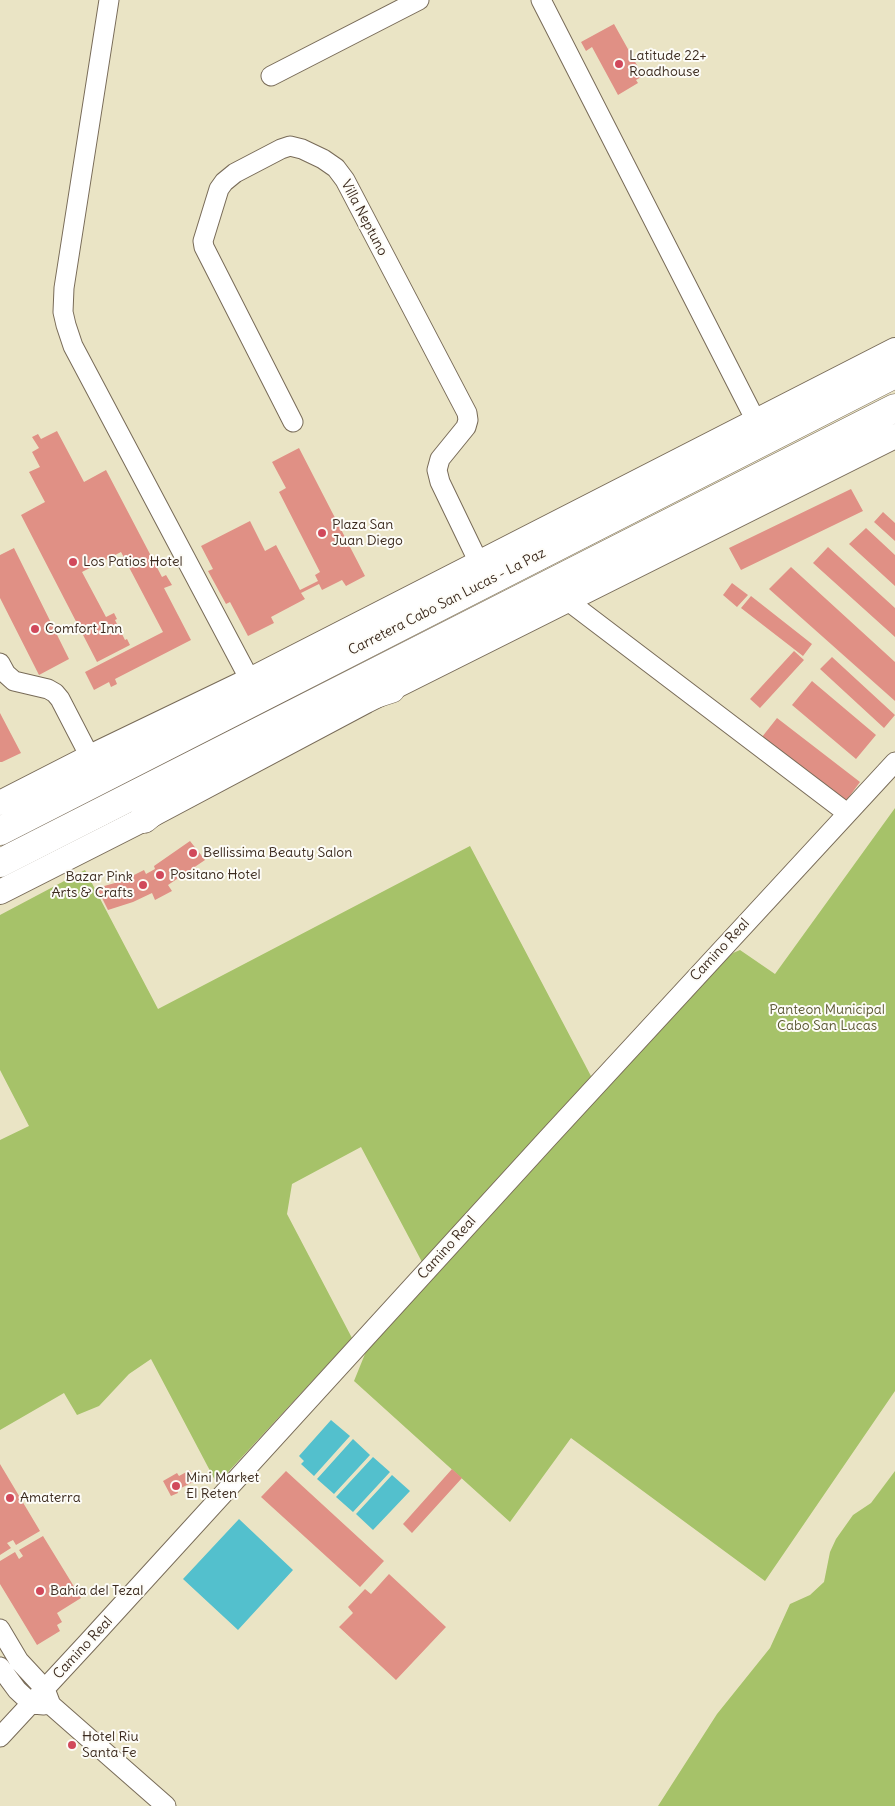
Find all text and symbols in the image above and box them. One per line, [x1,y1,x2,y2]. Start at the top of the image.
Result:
place label: Latitude 22+ Roadhouse [629,48,707,80]
marker: Latitude 22+ Roadhouse [613,58,625,70]
street label: Villa Neptuno [337,177,391,259]
place label: Plaza San Juan Diego [332,517,403,550]
marker: Plaza San Juan Diego [316,527,328,539]
street label: Carretera Cabo San Lucas - La Paz [346,545,548,659]
place label: Los Patios Hotel [83,554,183,570]
marker: Los Patios Hotel [67,556,79,568]
place label: Comfort Inn [45,621,122,637]
marker: Comfort Inn [29,623,41,635]
place label: Bellissima Beauty Salon [203,845,352,861]
marker: Bellissima Beauty Salon [187,847,199,859]
place label: Positano Hotel [170,867,261,883]
place label: Bazar Pink Arts & Crafts [51,869,133,902]
marker: Positano Hotel [154,869,166,881]
marker: Bazar Pink Arts & Crafts [137,879,149,891]
street label: Camino Real [687,915,753,985]
park label: Panteon Municipal Cabo San Lucas [769,1002,885,1034]
street label: Camino Real [414,1213,480,1283]
place label: Mini Market El Reten [186,1470,259,1502]
marker: Mini Market El Reten [170,1480,182,1492]
place label: Amaterra [20,1490,81,1506]
marker: Amaterra [4,1492,16,1504]
place label: Bahía del Tezal [50,1583,143,1599]
marker: Bahía del Tezal [34,1585,46,1597]
street label: Camino Real [50,1613,116,1683]
place label: Hotel Riu Santa Fe [82,1729,139,1761]
marker: Hotel Riu Santa Fe [66,1739,78,1751]

